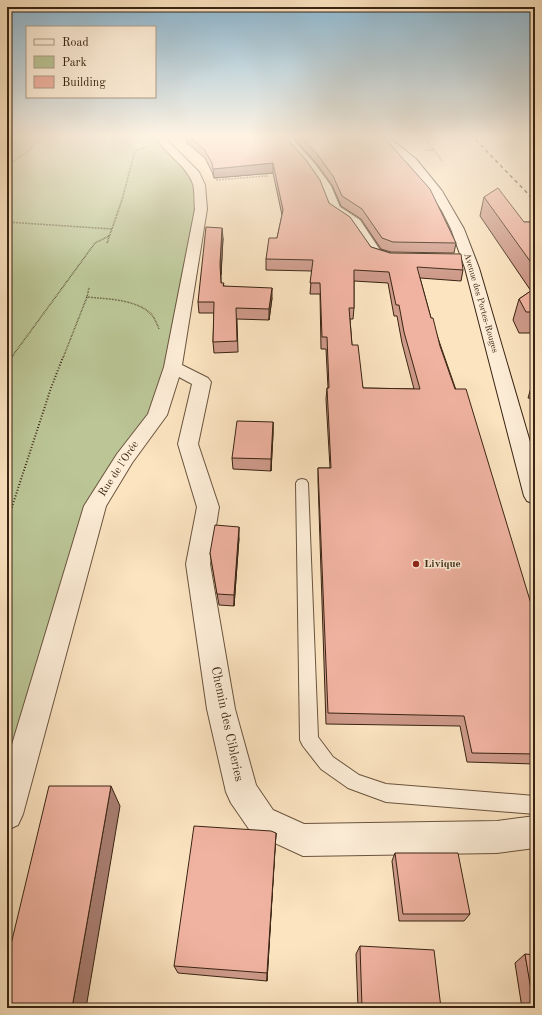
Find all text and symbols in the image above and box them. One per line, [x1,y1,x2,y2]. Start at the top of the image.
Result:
legend [26,26,156,98]
text: Road [62,37,89,49]
text: Park [62,57,87,69]
text: Building [62,77,106,89]
street label: Avenue des Portes-Rouges [462,252,500,354]
street label: Rue de l'Orée [97,439,141,499]
marker: Livique [411,559,421,569]
place label: Livique [424,559,461,570]
street label: Chemin des Cibleries [208,665,246,783]

